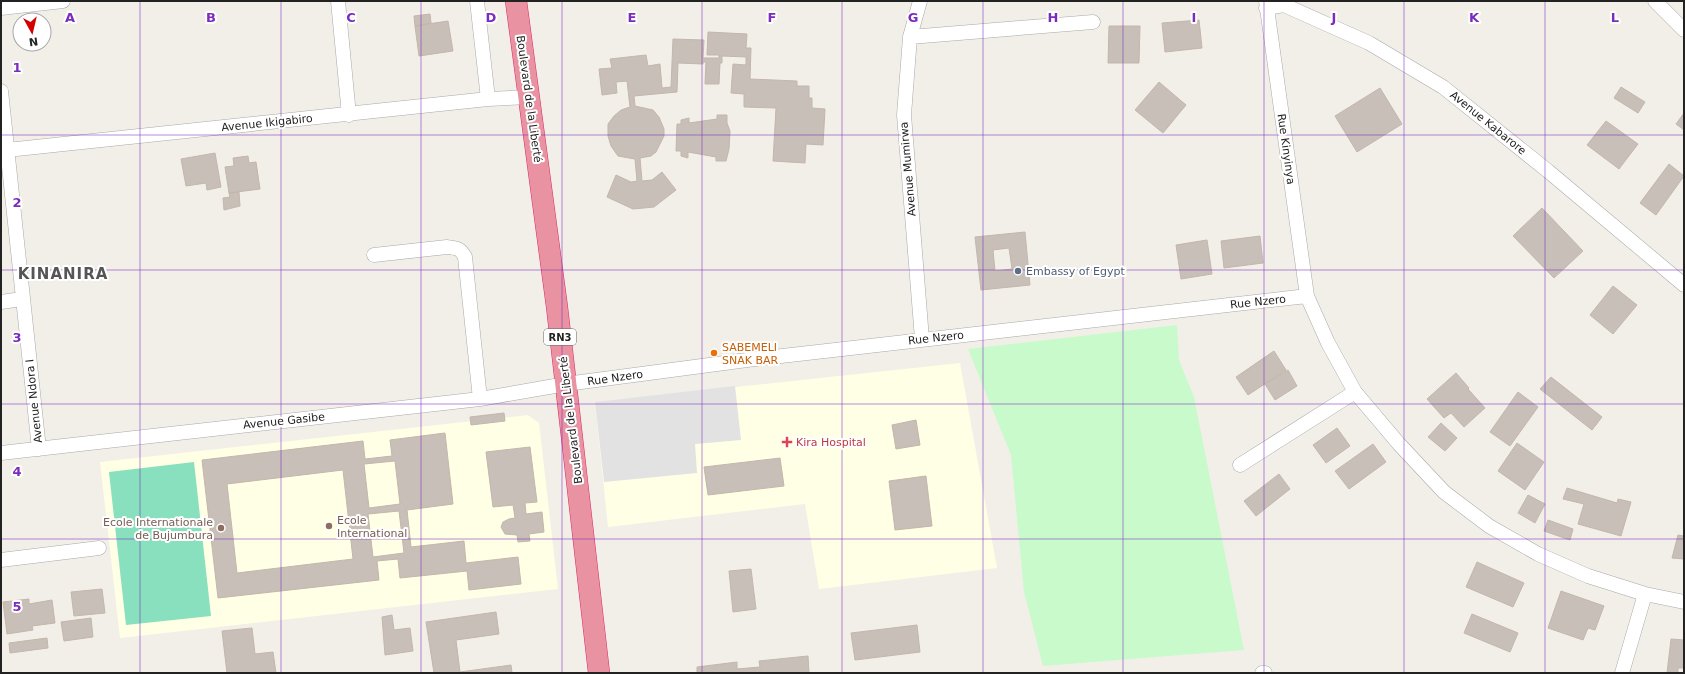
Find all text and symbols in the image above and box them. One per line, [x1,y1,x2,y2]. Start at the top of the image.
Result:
text: A [65,10,75,25]
text: B [206,10,216,25]
text: C [346,10,356,25]
text: D [486,10,497,25]
text: E [628,10,636,25]
text: F [768,10,776,25]
text: G [908,10,918,25]
text: H [1048,10,1058,25]
text: I [1192,10,1196,25]
text: J [1331,10,1336,25]
text: K [1469,10,1480,25]
text: L [1611,10,1619,25]
north arrow [12,12,52,52]
text: N [28,34,39,48]
street label: Boulevard de la Liberté [514,35,544,164]
text: 1 [12,60,22,75]
street label: Avenue Kabarore [1447,88,1529,158]
street label: Avenue Ikigabiro [221,112,314,134]
street label: Rue Kinyinya [1275,113,1297,185]
street label: Avenue Mumirwa [897,121,919,217]
text: 2 [12,195,22,210]
district label: KINANIRA [18,265,108,283]
place label: Embassy of Egypt [1026,265,1125,278]
marker: Embassy of Egypt [1013,266,1023,276]
street label: Rue Nzero [1229,293,1287,311]
road number: RN3 [544,329,576,345]
street label: Rue Nzero [907,329,965,347]
text: 3 [12,330,22,345]
place label: SABEMELI SNAK BAR [722,341,779,367]
marker: SABEMELI SNAK BAR [709,348,719,358]
street label: Boulevard de la Liberté [557,355,585,484]
street label: Avenue Ndora I [23,358,45,444]
street label: Rue Nzero [586,368,644,388]
street label: Avenue Gasibe [242,410,326,432]
marker: Kira Hospital [781,436,793,448]
place label: Kira Hospital [796,436,866,449]
text: 4 [12,464,22,479]
place label: Ecole International [337,514,407,540]
place label: Ecole Internationale de Bujumbura [103,516,213,542]
marker: Ecole International [324,521,334,531]
marker: Ecole Internationale de Bujumbura [216,523,226,533]
text: 5 [12,599,22,614]

